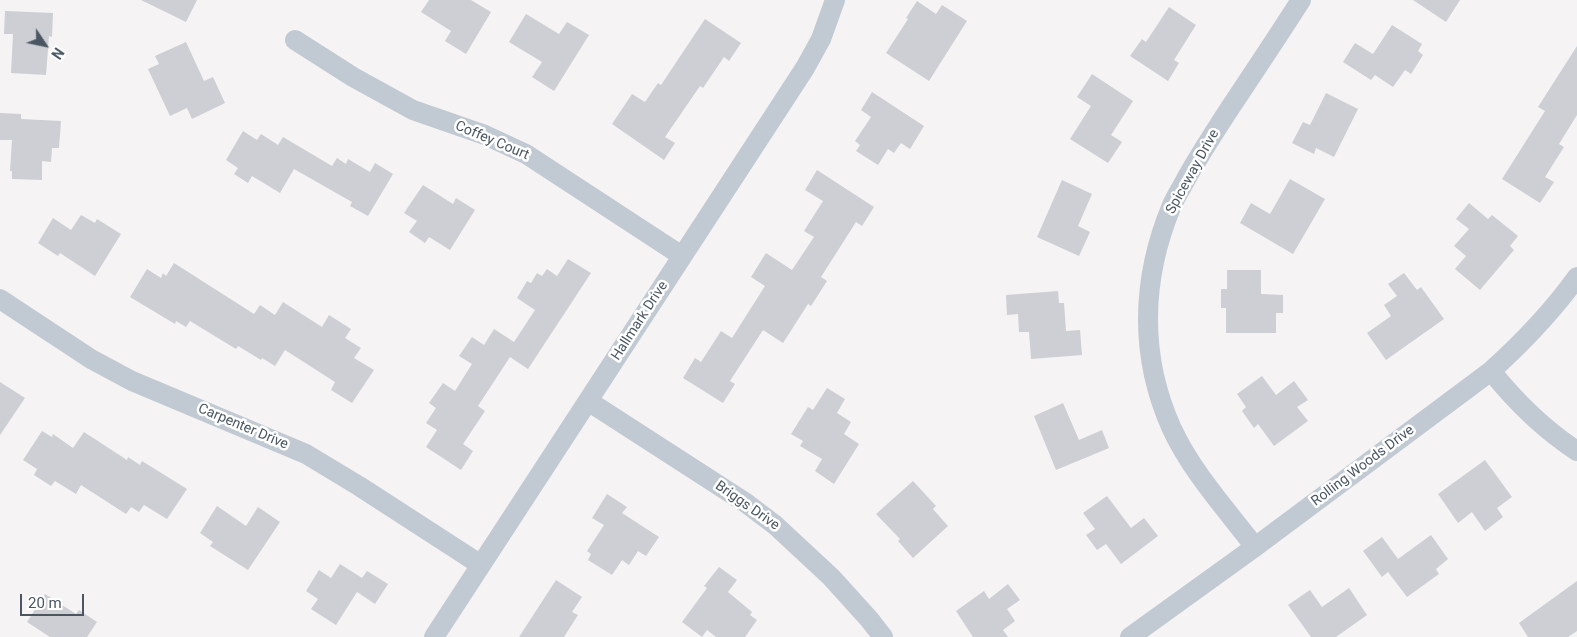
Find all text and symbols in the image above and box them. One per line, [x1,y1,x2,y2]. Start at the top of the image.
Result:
north arrow [20,20,70,70]
text: N [48,45,67,62]
street label: Coffey Court [453,118,531,164]
street label: Spiceway Drive [1163,127,1223,217]
street label: Hallmark Drive [608,278,672,364]
street label: Carpenter Drive [195,400,291,454]
street label: Rolling Woods Drive [1308,422,1418,510]
street label: Briggs Drive [712,478,782,534]
scale bar [22,584,86,616]
text: 20 m [28,594,62,612]

